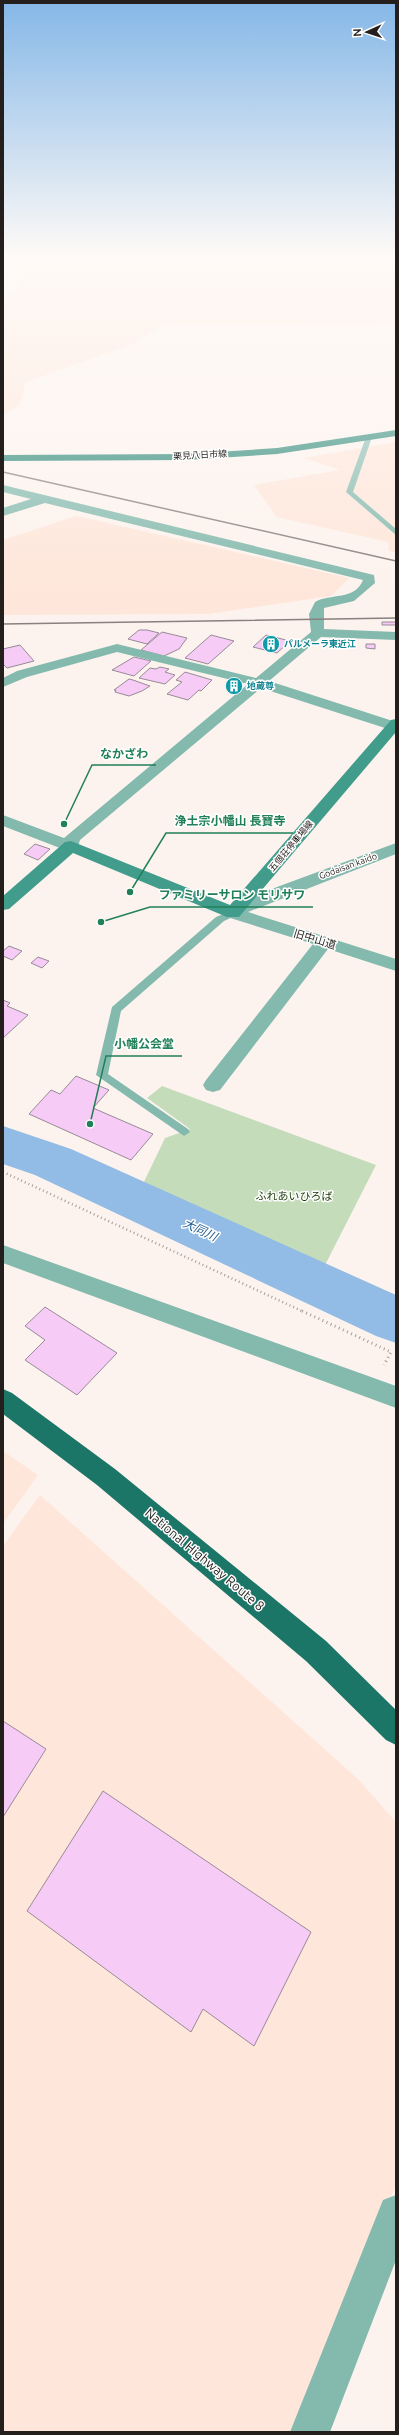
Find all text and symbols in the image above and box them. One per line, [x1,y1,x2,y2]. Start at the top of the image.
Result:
north arrow [347,12,387,52]
text: N [351,28,363,37]
street label: 栗見八日市線 [173,449,228,461]
building icon: パルメーラ東近江 [261,634,281,654]
place label: パルメーラ東近江 [284,639,356,649]
building icon: 地蔵尊 [224,676,244,696]
place label: 地蔵尊 [246,681,274,691]
callout: なかざわ [92,741,156,765]
text: なかざわ [100,747,148,760]
callout: 浄土宗小幡山 長寶寺 [166,809,293,833]
text: 浄土宗小幡山 長寶寺 [175,814,285,827]
street label: 五個荘停車場線 [267,818,316,873]
street label: Godaisan kaido [318,851,378,881]
callout: ファミリーサロン モリサワ [150,883,313,907]
text: ファミリーサロン モリサワ [159,888,305,901]
street label: 旧中山道 [292,927,338,951]
callout: 小幡公会堂 [106,1032,182,1056]
text: 小幡公会堂 [114,1037,174,1050]
park label: ふれあいひろば [256,1190,333,1202]
water label: 大同川 [181,1216,221,1244]
street label: National Highway Route 8 [143,1505,267,1613]

